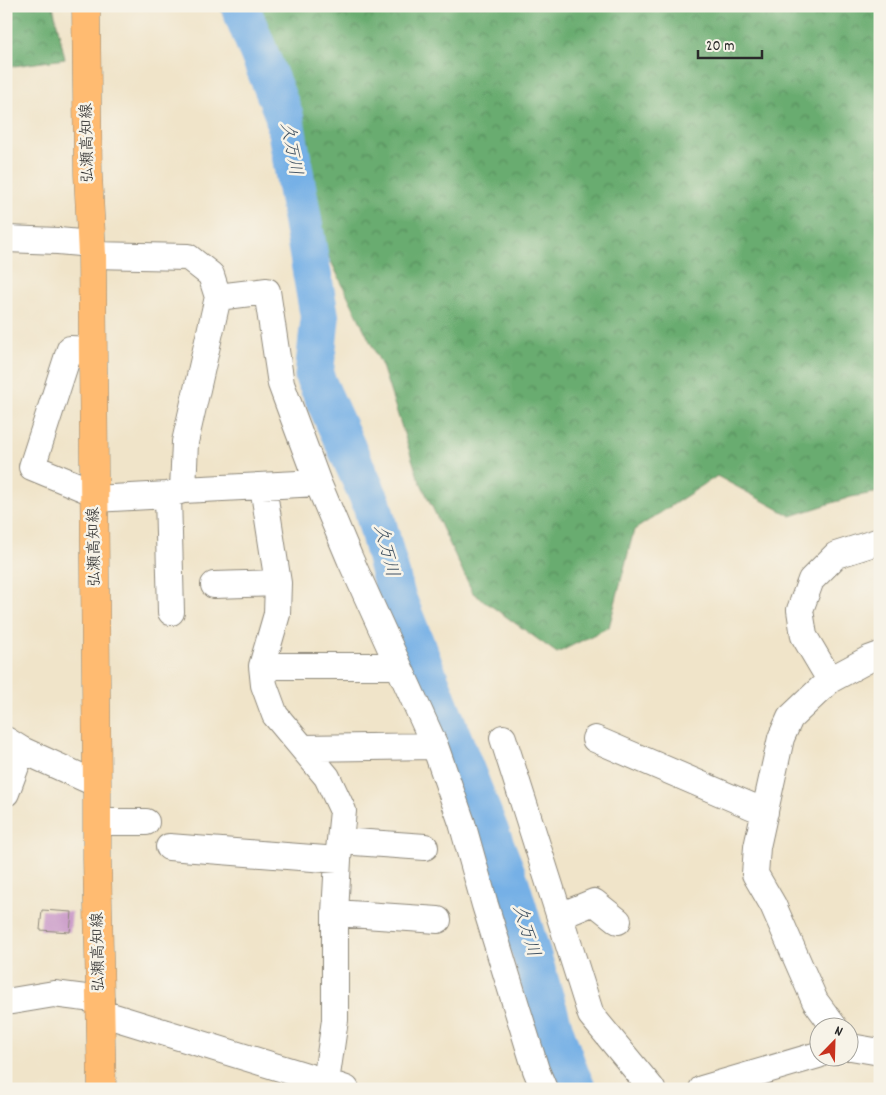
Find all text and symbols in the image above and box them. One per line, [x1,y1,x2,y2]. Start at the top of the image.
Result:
scale bar [698,28,762,60]
text: 20 m [706,36,734,58]
street label: 弘瀬高知線 [76,103,100,183]
water label: 久万川 [273,120,307,178]
street label: 弘瀬高知線 [83,507,107,587]
water label: 久万川 [366,522,404,580]
water label: 久万川 [505,902,545,960]
street label: 弘瀬高知線 [87,912,111,992]
north arrow [808,1018,858,1068]
text: N [831,1021,845,1042]

